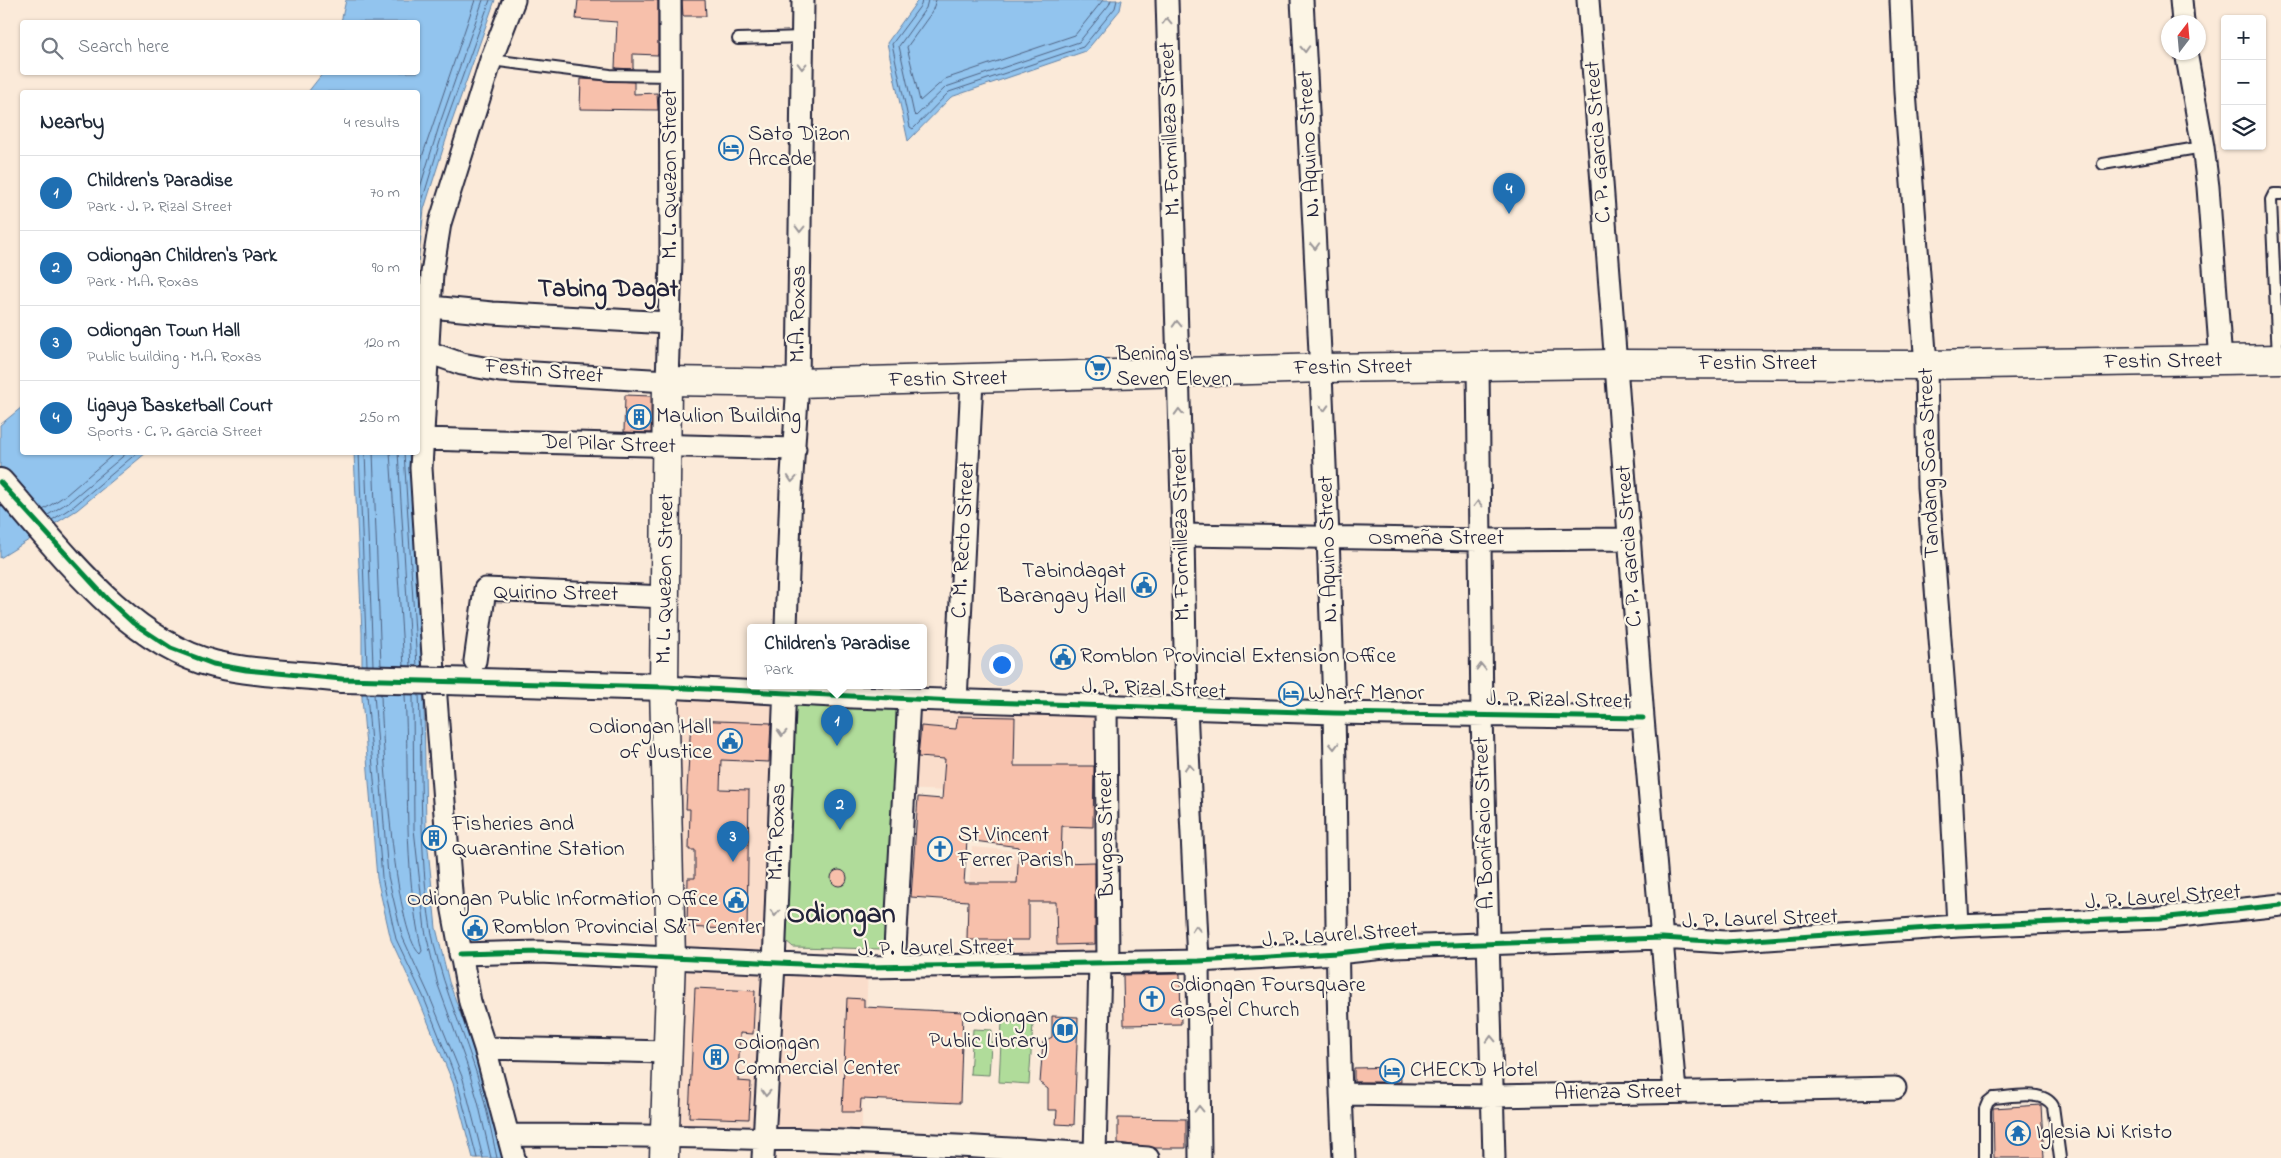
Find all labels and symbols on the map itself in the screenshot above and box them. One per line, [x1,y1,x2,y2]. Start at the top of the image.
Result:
north arrow [2161,15,2206,60]
one-way arrow [1162,17,1173,25]
street label: M. Formilleza Street [1152,41,1190,217]
one-way arrow [1299,45,1310,53]
street label: C. P. Garcia Street [1577,59,1621,224]
one-way arrow [797,62,807,70]
street label: N. Aquino Street [1290,69,1330,218]
street label: M. L. Quezon Street [655,88,687,259]
place label: Sato Dizon Arcade [748,119,850,176]
hotel icon: Sato Dizon Arcade [718,135,744,161]
pin: 4 [1493,173,1525,214]
one-way arrow [795,225,805,233]
one-way arrow [1310,242,1321,250]
street label: M.A. Roxas [782,265,816,363]
district label: Tabing Dagat [538,272,679,310]
one-way arrow [1172,319,1182,327]
place label: Bening's Seven Eleven [1115,339,1232,396]
street label: Festin Street [2103,345,2223,379]
street label: Festin Street [1698,348,1818,380]
street label: Festin Street [483,351,605,393]
street label: Festin Street [1293,351,1413,385]
supermarket icon: Bening's Seven Eleven [1085,355,1111,381]
street label: Festin Street [888,363,1008,397]
street label: Tandang Sora Street [1911,366,1950,559]
place label: Maulion Building [656,401,801,434]
building icon: Maulion Building [626,404,652,430]
one-way arrow [1318,404,1329,412]
one-way arrow [1174,408,1185,416]
street label: Del Pilar Street [541,427,677,463]
street label: M. Formilleza Street [1164,446,1200,621]
street label: C. M. Recto Street [944,460,984,619]
street label: C. P. Garcia Street [1608,463,1652,628]
street label: N. Aquino Street [1310,474,1348,623]
one-way arrow [787,475,798,483]
street label: M. L. Quezon Street [649,493,683,664]
one-way arrow [1473,500,1483,508]
street label: Osmeña Street [1368,523,1505,555]
place label: Tabindagat Barangay Hall [997,556,1127,614]
public building icon: Tabindagat Barangay Hall [1131,572,1157,598]
street label: Quirino Street [493,577,619,611]
place label: Romblon Provincial Extension Office [1080,641,1396,673]
public building icon: Romblon Provincial Extension Office [1050,644,1076,670]
your location [989,652,1015,678]
one-way arrow [1476,663,1486,670]
street label: J. P. Rizal Street [1081,671,1227,709]
place label: Wharf Manor [1308,678,1424,710]
hotel icon: Wharf Manor [1278,681,1304,707]
street label: J. P. Rizal Street [1486,684,1631,718]
pin: 1 [821,705,853,746]
place label: Odiongan Hall of Justice [589,712,712,769]
public building icon: Odiongan Hall of Justice [717,728,743,754]
one-way arrow [777,730,788,738]
street label: A. Bonifacio Street [1466,735,1504,910]
one-way arrow [1329,742,1339,750]
one-way arrow [1183,763,1194,771]
street label: Burgos Street [1090,769,1125,899]
street label: M.A. Roxas [760,783,796,881]
pin: 2 [824,789,856,830]
place label: Fisheries and Quarantine Station [451,809,625,866]
place label: St Vincent Ferrer Parish [957,820,1074,877]
pin: 3 [717,821,749,862]
building icon: Fisheries and Quarantine Station [421,825,447,851]
church icon: St Vincent Ferrer Parish [927,836,953,862]
street label: J. P. Laurel Street [2084,877,2243,919]
place label: Odiongan Public Information Office [407,884,718,917]
public building icon: Odiongan Public Information Office [723,887,749,913]
district label: Odiongan [786,895,896,937]
street label: J. P. Laurel Street [1681,901,1839,939]
one-way arrow [770,910,781,918]
place label: Romblon Provincial S&T Center [492,912,762,944]
public building icon: Romblon Provincial S&T Center [462,915,488,941]
street label: J. P. Laurel Street [1261,915,1420,957]
one-way arrow [1191,925,1202,933]
street label: J. P. Laurel Street [858,932,1015,966]
place label: Odiongan Foursquare Gospel Church [1170,970,1366,1027]
church icon: Odiongan Foursquare Gospel Church [1139,986,1165,1012]
place label: Odiongan Public Library [929,1001,1048,1059]
library icon: Odiongan Public Library [1052,1017,1078,1043]
place label: Odiongan Commercial Center [734,1028,900,1085]
one-way arrow [1486,1035,1497,1043]
building icon: Odiongan Commercial Center [703,1044,729,1070]
place label: CHECKD Hotel [1410,1055,1538,1087]
hotel icon: CHECKD Hotel [1379,1058,1405,1084]
street label: Atienza Street [1554,1076,1683,1110]
one-way arrow [761,1089,772,1097]
one-way arrow [1194,1105,1204,1113]
place label: Iglesia Ni Kristo [2036,1117,2172,1150]
temple icon: Iglesia Ni Kristo [2005,1120,2031,1146]

